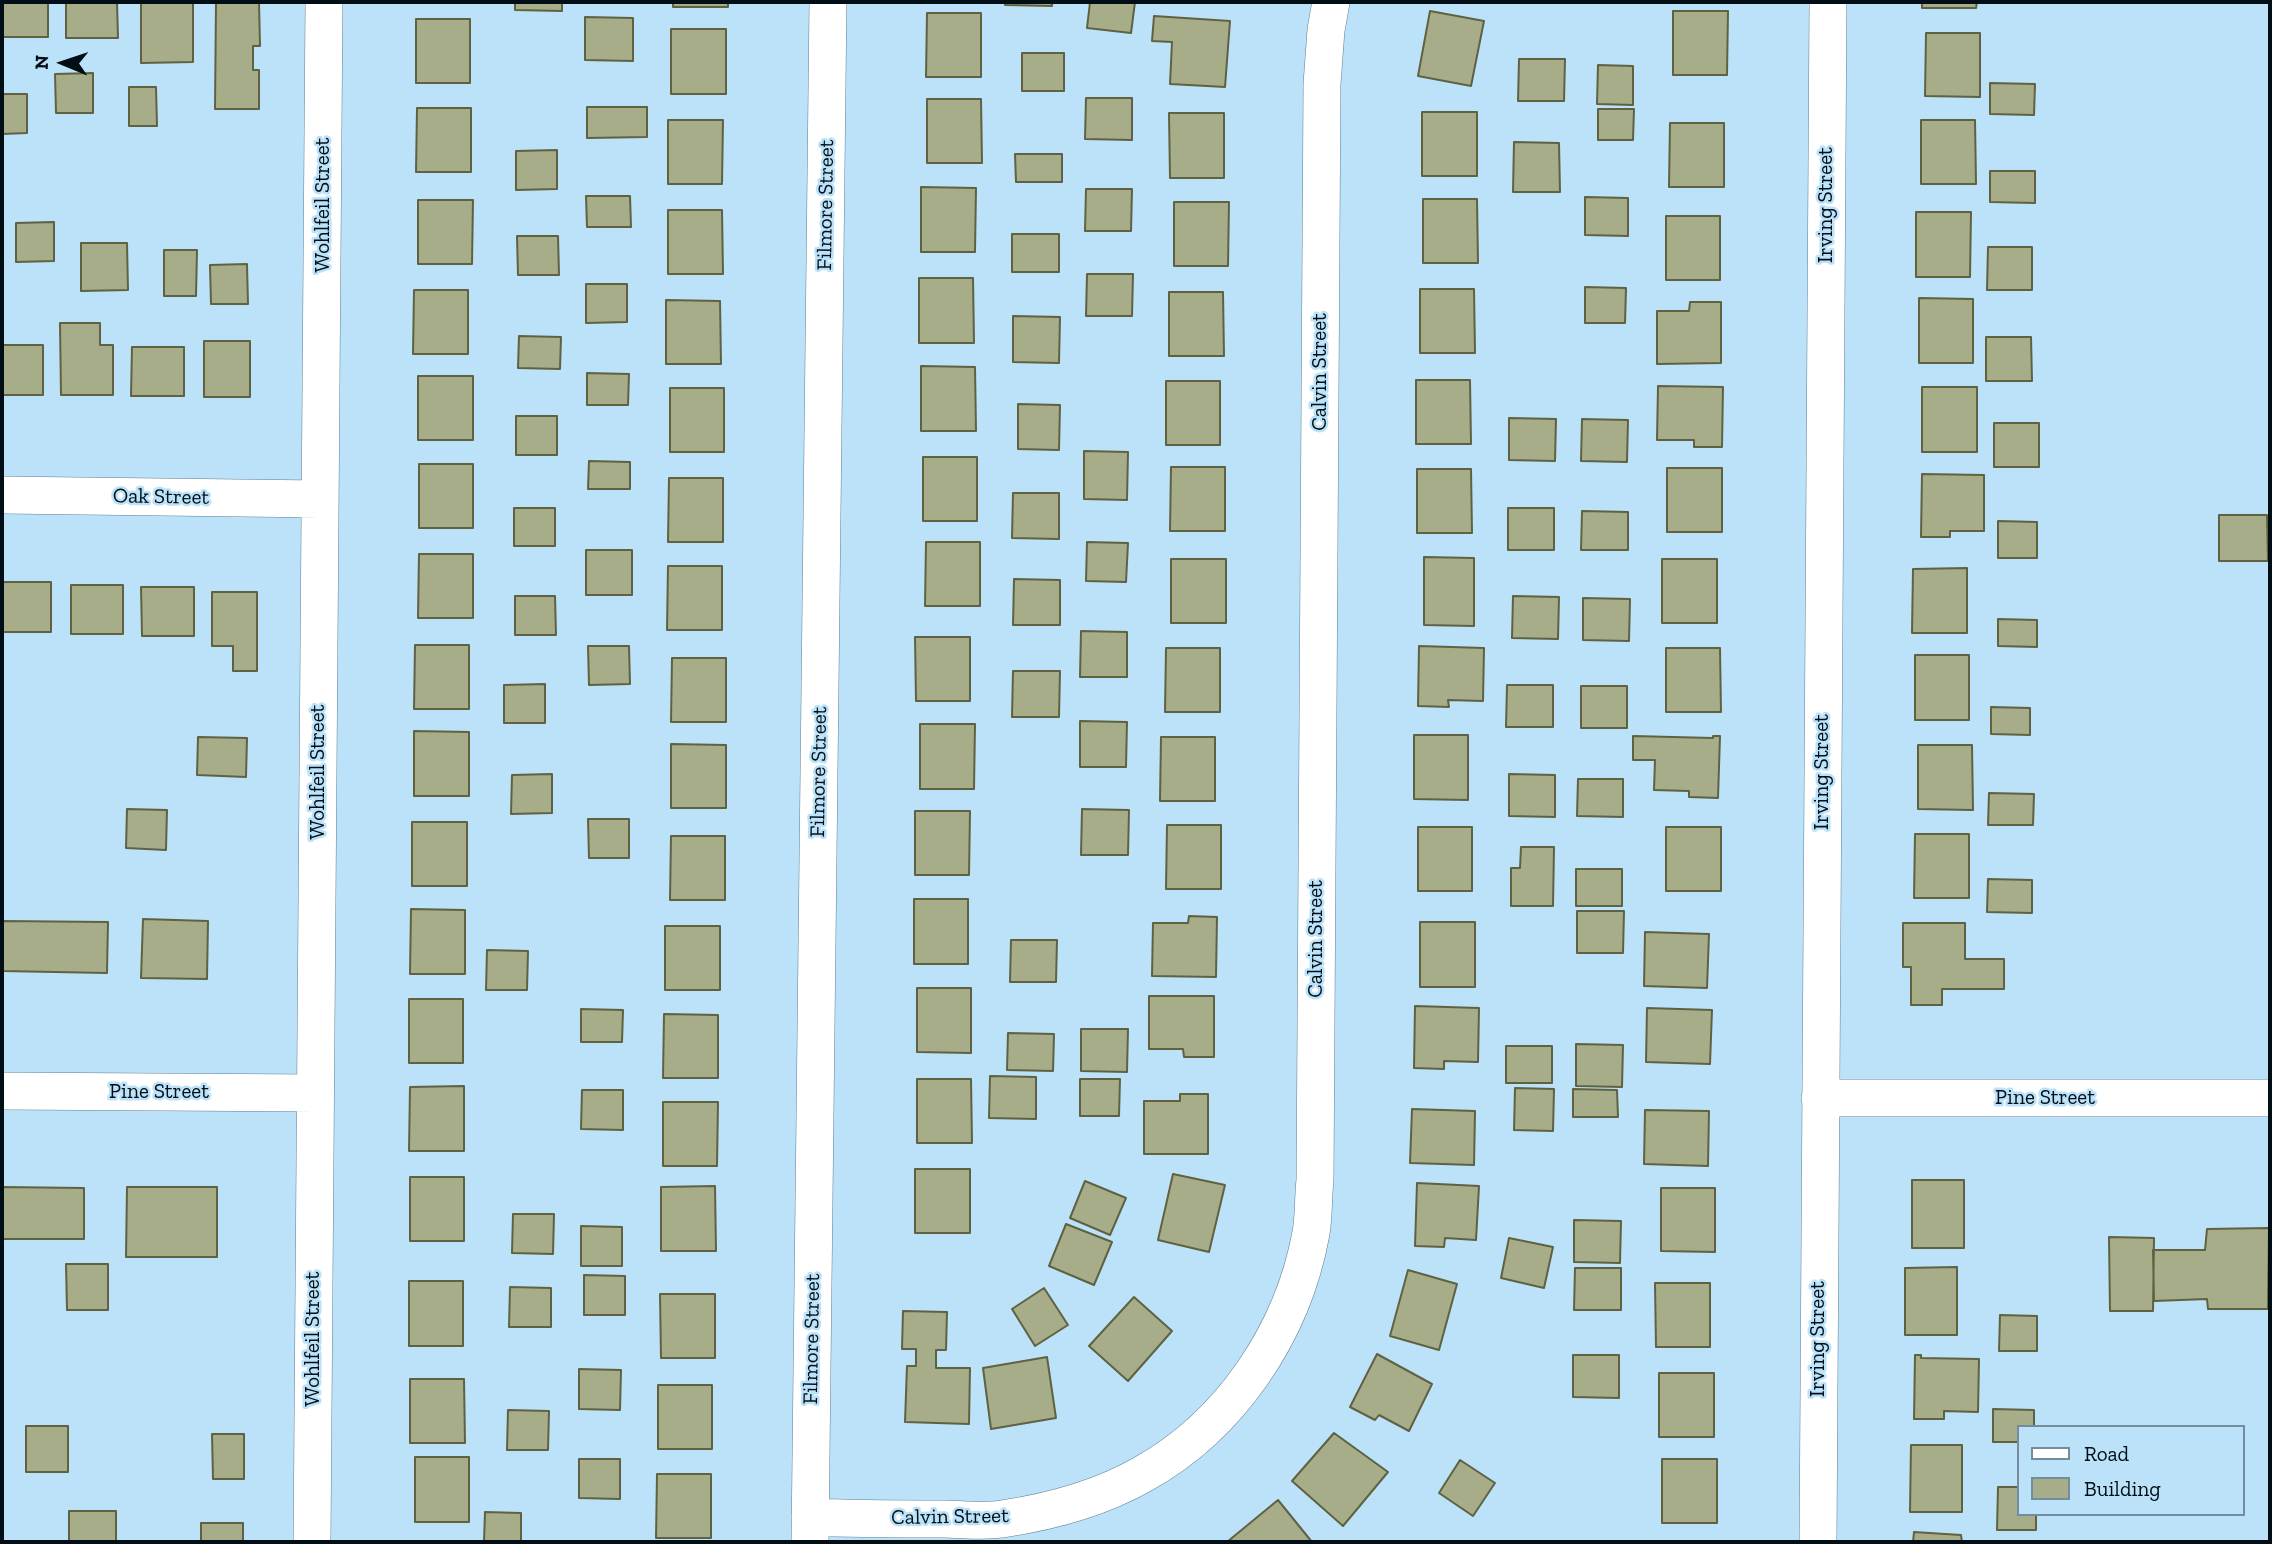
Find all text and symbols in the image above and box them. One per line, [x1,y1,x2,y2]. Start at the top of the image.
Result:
north arrow [28,28,98,98]
text: N [30,55,53,70]
street label: Wohlfeil Street [310,138,336,272]
street label: Filmore Street [812,139,840,271]
street label: Irving Street [1813,147,1839,263]
street label: Calvin Street [1307,313,1333,431]
street label: Oak Street [113,484,209,510]
street label: Wohlfeil Street [305,705,331,839]
street label: Filmore Street [805,706,833,838]
street label: Irving Street [1809,714,1835,830]
street label: Calvin Street [1303,880,1329,998]
street label: Pine Street [109,1079,209,1105]
street label: Pine Street [1995,1085,2095,1111]
street label: Wohlfeil Street [300,1272,326,1406]
street label: Filmore Street [798,1273,826,1405]
street label: Irving Street [1805,1281,1831,1397]
legend [2016,1425,2244,1516]
text: Road [2084,1441,2129,1466]
text: Building [2084,1476,2161,1501]
street label: Calvin Street [891,1503,1009,1531]

